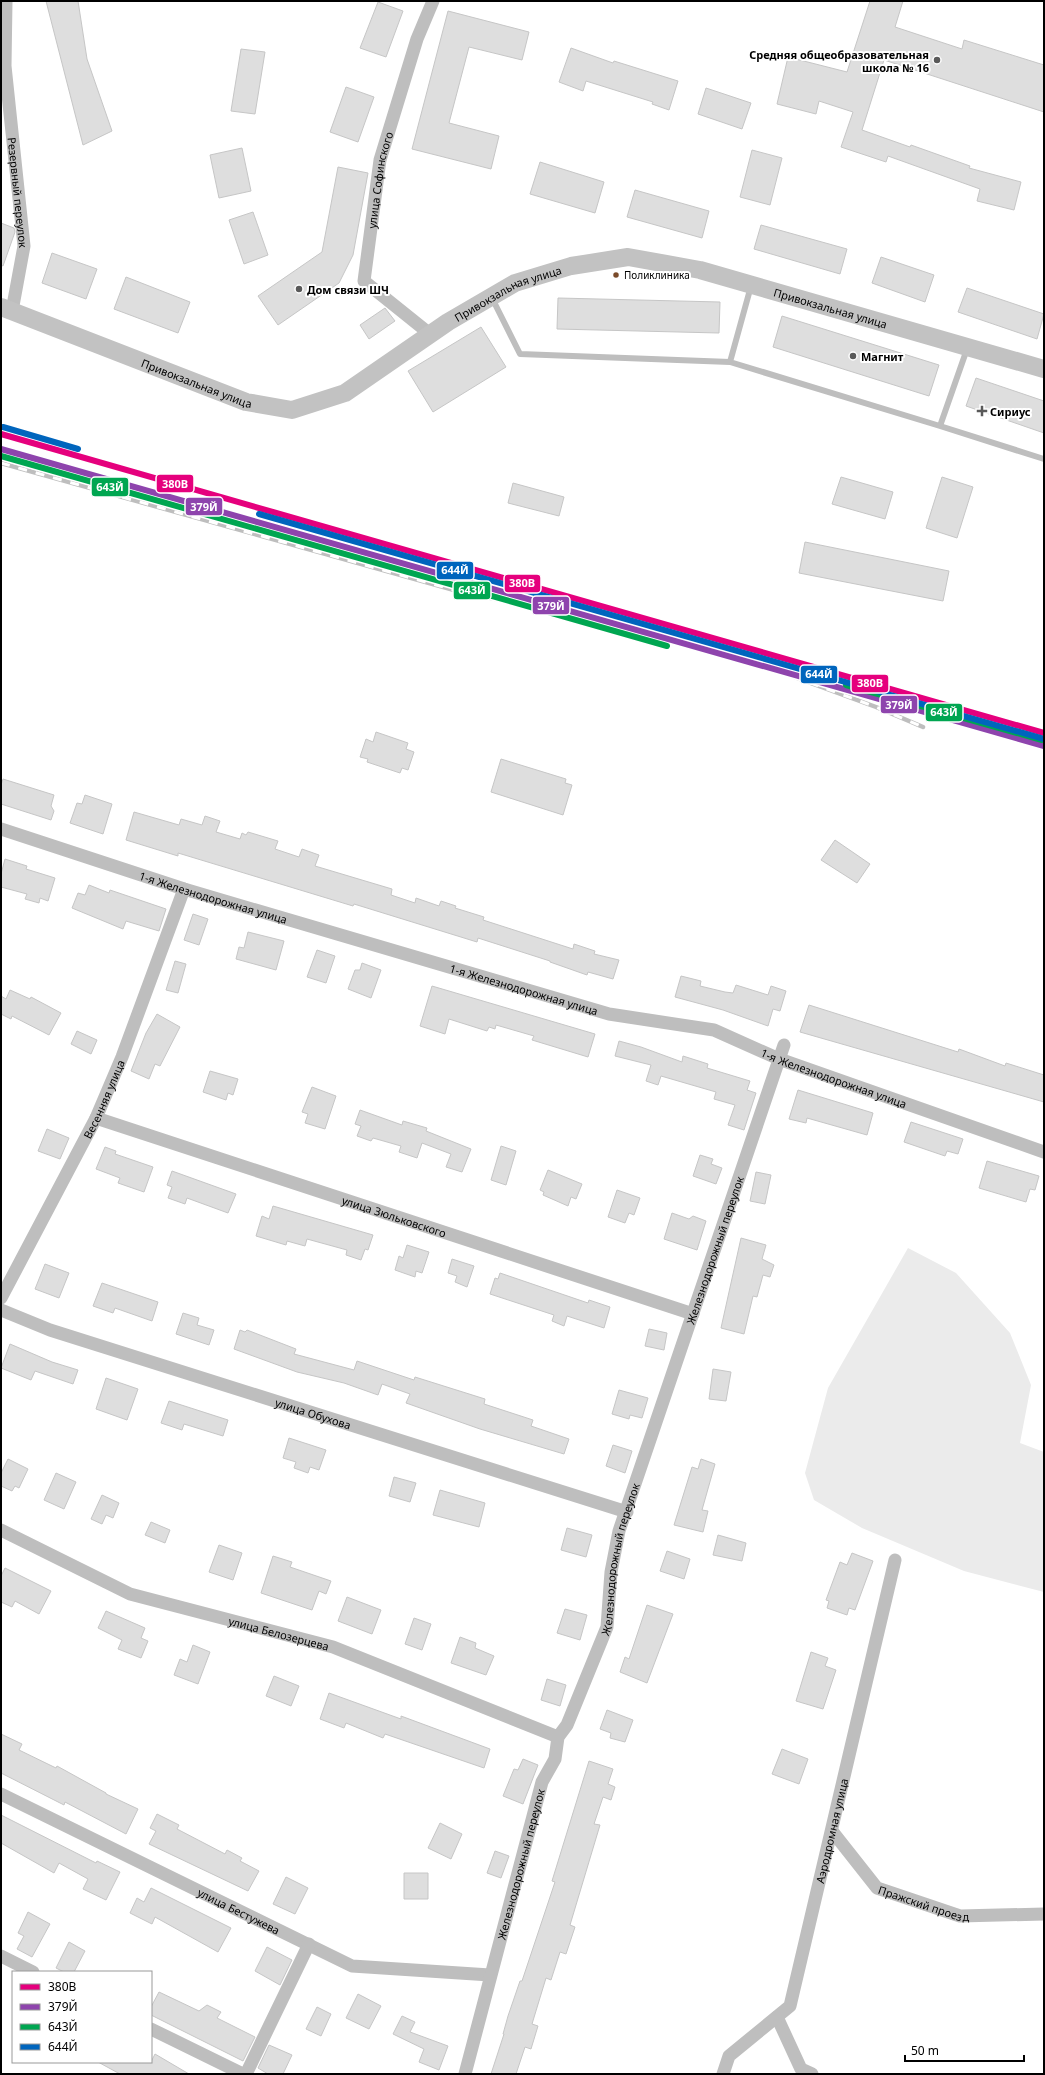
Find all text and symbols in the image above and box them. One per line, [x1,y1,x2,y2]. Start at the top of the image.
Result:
place label: Средняя общеобразовательная школа № 16 [749,47,929,75]
marker: Средняя общеобразовательная школа № 16 [932,55,942,65]
street label: улица Софинского [364,130,396,229]
street label: Резервный переулок [5,136,32,248]
street label: Привокзальная улица [451,262,563,324]
place label: Поликлиника [624,268,690,282]
marker: Поликлиника [611,270,621,280]
place label: Дом связи ШЧ [307,282,389,297]
marker: Дом связи ШЧ [294,284,304,294]
street label: Привокзальная улица [772,284,889,331]
place label: Магнит [861,349,904,364]
marker: Магнит [848,351,858,361]
street label: Привокзальная улица [139,355,253,410]
place label: Сириус [990,404,1031,419]
marker: Сириус [977,406,987,416]
line badge: 380В [156,474,194,493]
text: 380В [162,476,188,491]
line badge: 643Й [91,477,129,497]
text: 643Й [96,479,124,494]
line badge: 379Й [185,497,223,516]
text: 379Й [190,499,218,514]
line badge: 644Й [436,561,474,580]
text: 644Й [441,562,469,577]
line badge: 380В [504,574,541,593]
text: 380В [509,575,535,590]
line badge: 643Й [453,581,491,600]
text: 643Й [458,582,486,597]
line badge: 379Й [532,596,570,615]
text: 379Й [537,598,565,613]
line badge: 644Й [800,665,838,684]
text: 644Й [805,666,833,681]
line badge: 380В [851,674,889,693]
text: 380В [857,675,883,690]
line badge: 379Й [880,695,918,714]
text: 379Й [885,697,913,712]
line badge: 643Й [925,703,963,722]
text: 643Й [930,704,958,719]
street label: 1-я Железнодорожная улица [137,867,289,927]
street label: 1-я Железнодорожная улица [448,960,600,1018]
street label: 1-я Железнодорожная улица [759,1044,909,1111]
street label: Весенняя улица [79,1057,128,1141]
street label: Железнодорожный переулок [682,1174,747,1326]
street label: улица Зюльковского [340,1192,448,1240]
street label: улица Обухова [274,1394,353,1432]
street label: Железнодорожный переулок [597,1481,642,1637]
street label: улица Белозерцева [227,1613,331,1653]
street label: Аэродромная улица [812,1777,851,1885]
street label: Железнодорожный переулок [493,1787,547,1941]
street label: Пражский проезд [877,1882,970,1924]
street label: улица Бестужева [195,1884,283,1937]
legend [12,1971,152,2063]
text: 380В [48,1978,77,1995]
text: 379Й [48,1998,78,2015]
text: 643Й [48,2018,78,2035]
scale bar [905,2037,1024,2063]
text: 644Й [48,2038,78,2055]
text: 50 m [911,2042,939,2059]

